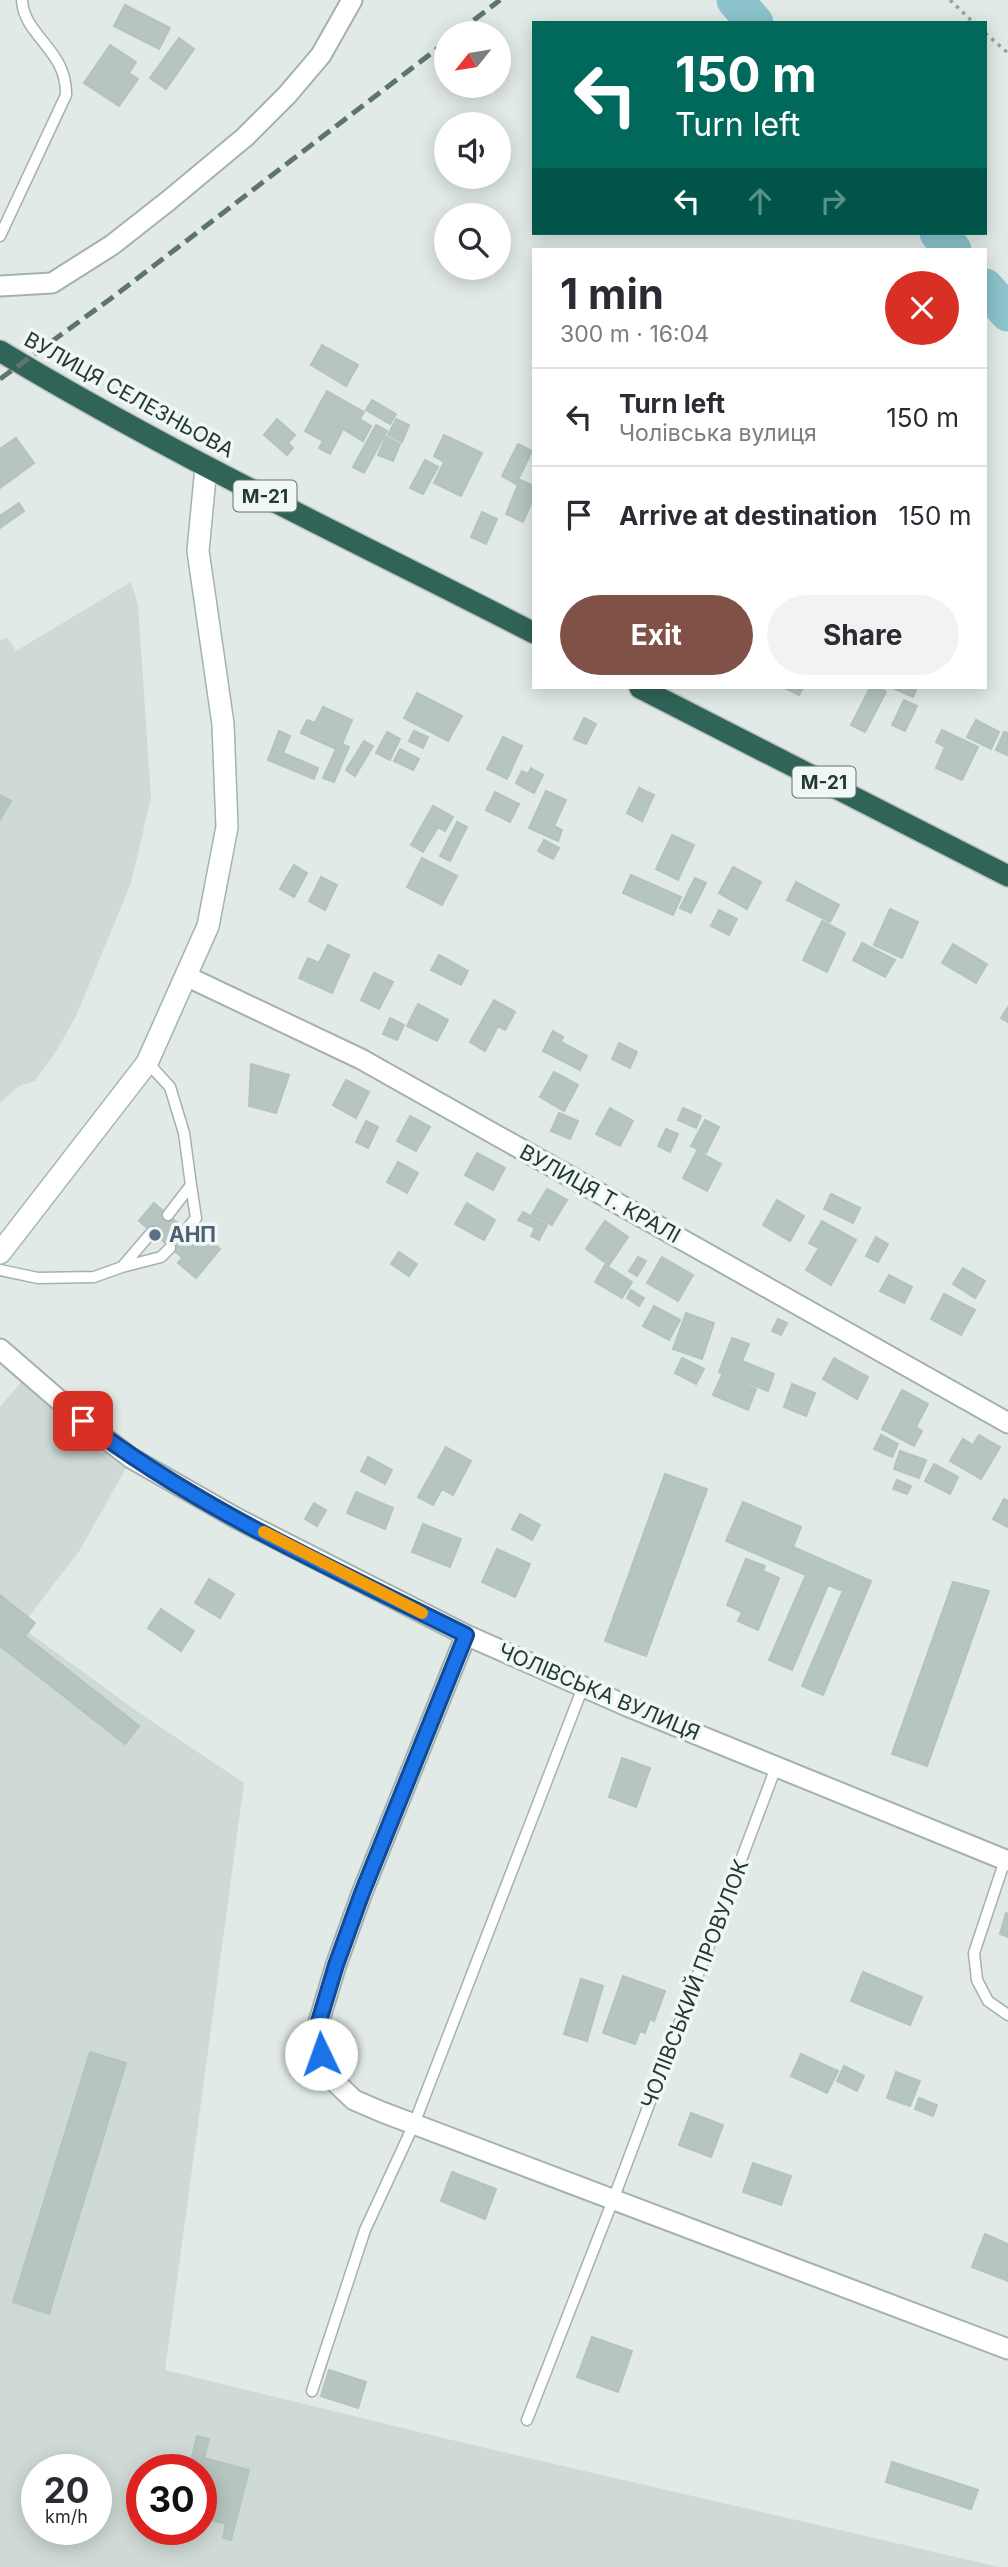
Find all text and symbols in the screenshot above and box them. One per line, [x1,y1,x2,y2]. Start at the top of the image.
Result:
north arrow [434,21,511,98]
map controls [434,21,511,280]
text: 150 m [675,45,817,104]
icon: left [560,49,651,140]
text: Turn left [675,105,800,144]
button: sound [434,112,511,189]
icon: left [668,182,706,220]
icon: ahead [741,182,779,220]
icon: right [814,182,852,220]
button: search [434,203,511,280]
text: 1 min [560,268,664,319]
button: close [885,271,959,345]
text: 300 m · 16:04 [560,320,709,348]
street label: ВУЛИЦЯ СЕЛЕЗНЬОВА [20,326,238,463]
text: Turn left [619,388,725,419]
icon: left [560,398,598,436]
text: 150 m [886,402,959,433]
text: Чолівська вулиця [619,419,817,447]
road number: М-21 [233,481,296,512]
icon: arrive [560,496,598,534]
text: Arrive at destination [619,500,878,531]
text: 150 m [899,500,971,531]
button: Exit [560,595,753,675]
button: Share [767,595,959,675]
road number: М-21 [792,766,856,797]
street label: ВУЛИЦЯ Т. КРАЛІ [516,1139,685,1248]
place label: АНП [169,1222,216,1247]
marker: АНП [147,1227,163,1243]
pin [53,1391,113,1451]
icon: arrive [64,1402,102,1440]
street label: ЧОЛІВСЬКА ВУЛИЦЯ [495,1638,704,1745]
street label: ЧОЛІВСЬКИЙ ПРОВУЛОК [635,1856,754,2112]
position arrow [284,2017,358,2091]
speed limit sign: 30 [126,2454,217,2545]
text: 20 [44,2469,89,2511]
text: km/h [45,2506,88,2527]

